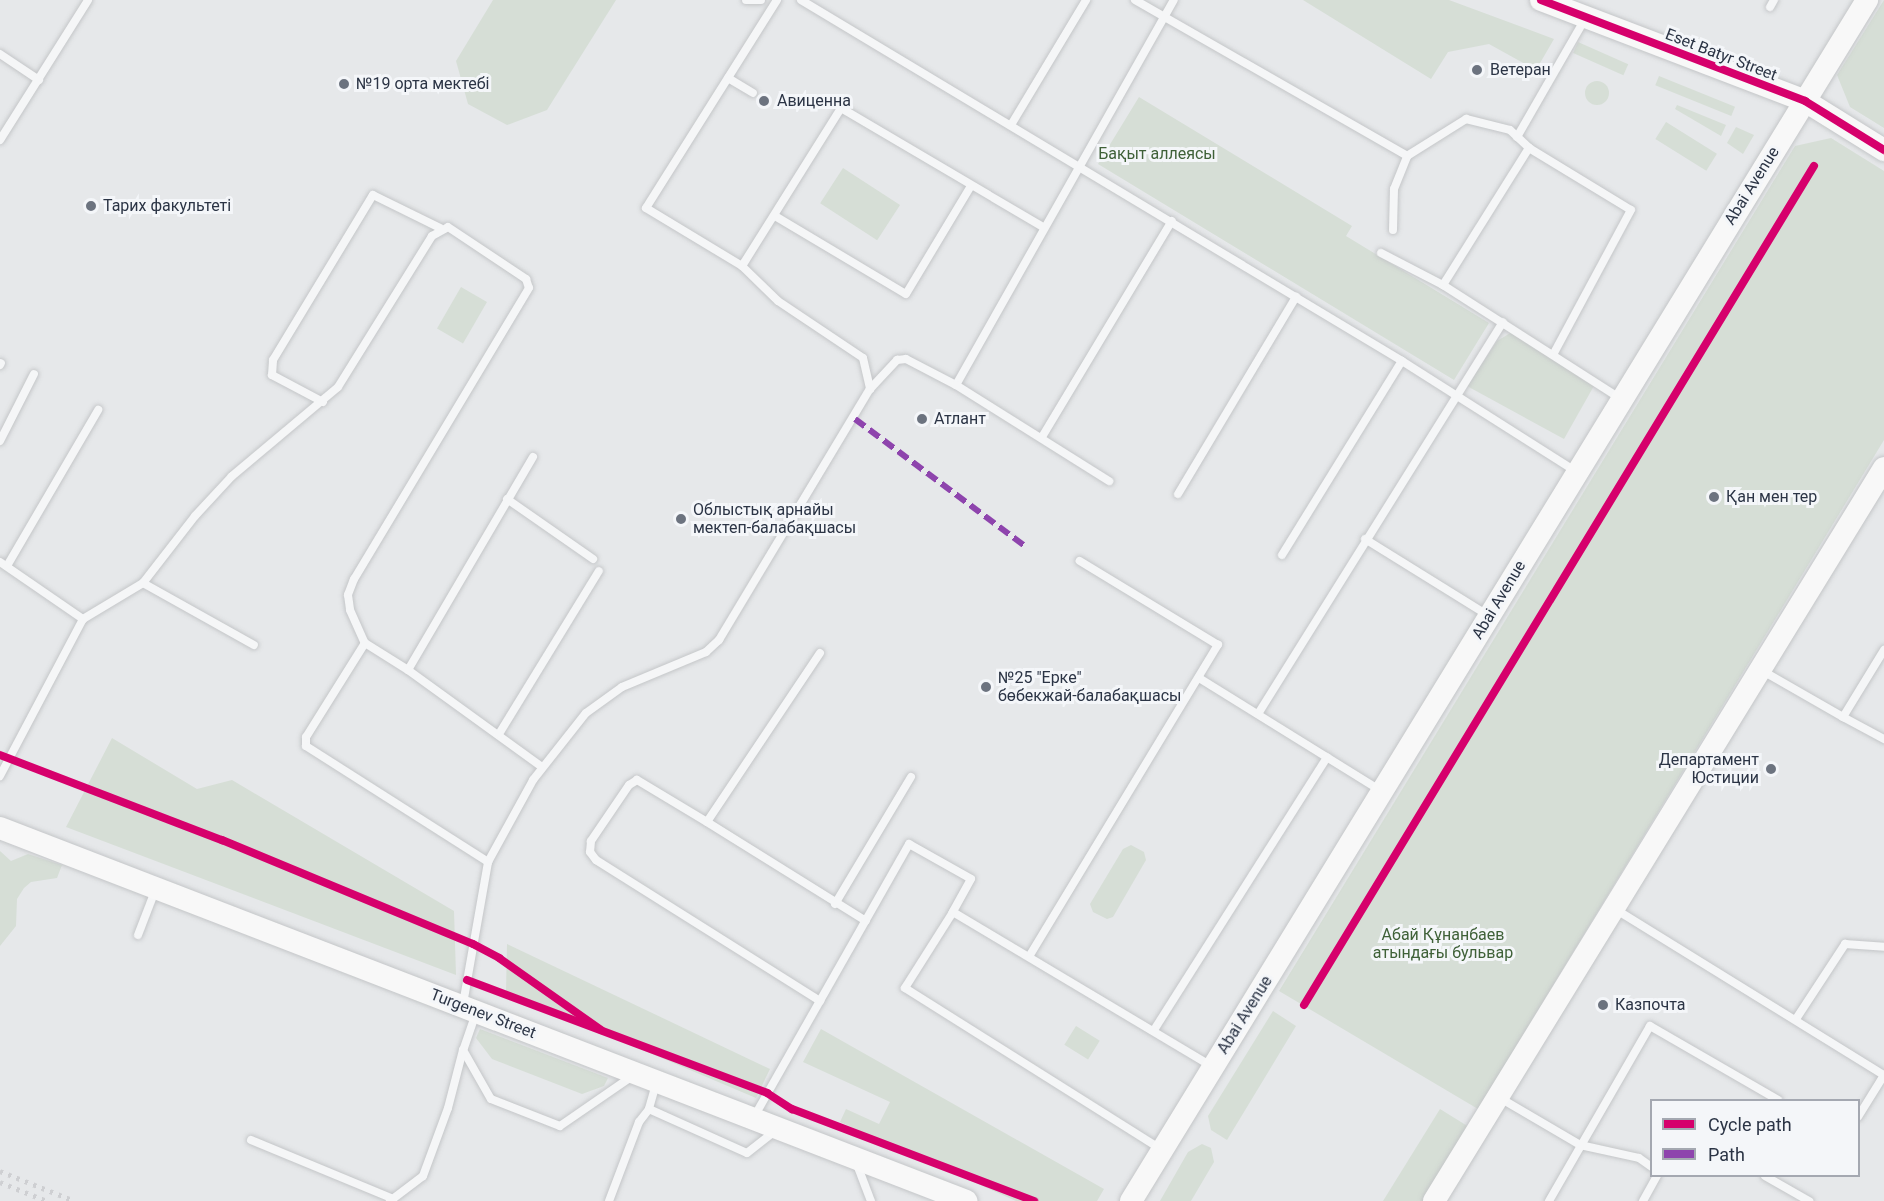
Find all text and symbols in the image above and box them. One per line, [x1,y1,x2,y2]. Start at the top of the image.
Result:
street label: Eset Batyr Street [1662,25,1780,85]
place label: Ветеран [1490,60,1551,80]
marker: Ветеран [1468,61,1486,79]
place label: №19 орта мектебі [356,74,489,94]
marker: №19 орта мектебі [337,77,351,91]
place label: Авиценна [777,91,851,111]
marker: Авиценна [755,92,773,110]
street label: Abai Avenue [1720,143,1784,229]
park label: Бақыт аллеясы [1098,144,1216,164]
place label: Тарих факультеті [103,196,231,216]
marker: Тарих факультеті [84,199,98,213]
place label: Атлант [934,409,986,429]
marker: Атлант [915,412,929,426]
place label: Қан мен тер [1726,487,1817,507]
marker: Қан мен тер [1707,490,1721,504]
place label: Облыстық арнайы мектеп-балабақшасы [693,500,856,538]
marker: Облыстық арнайы мектеп-балабақшасы [674,512,688,526]
street label: Abai Avenue [1468,557,1530,643]
place label: №25 "Ерке" бөбекжай-балабақшасы [998,668,1181,706]
marker: №25 "Ерке" бөбекжай-балабақшасы [979,680,993,694]
place label: Департамент Юстиции [1659,750,1759,788]
marker: Департамент Юстиции [1764,762,1778,776]
park label: Абай Құнанбаев атындағы бульвар [1373,925,1513,963]
street label: Abai Avenue [1213,972,1277,1058]
street label: Turgenev Street [428,985,538,1043]
place label: Казпочта [1615,995,1685,1015]
marker: Казпочта [1596,998,1610,1012]
legend [1650,1099,1860,1177]
text: Cycle path [1708,1114,1792,1135]
text: Path [1708,1144,1745,1165]

